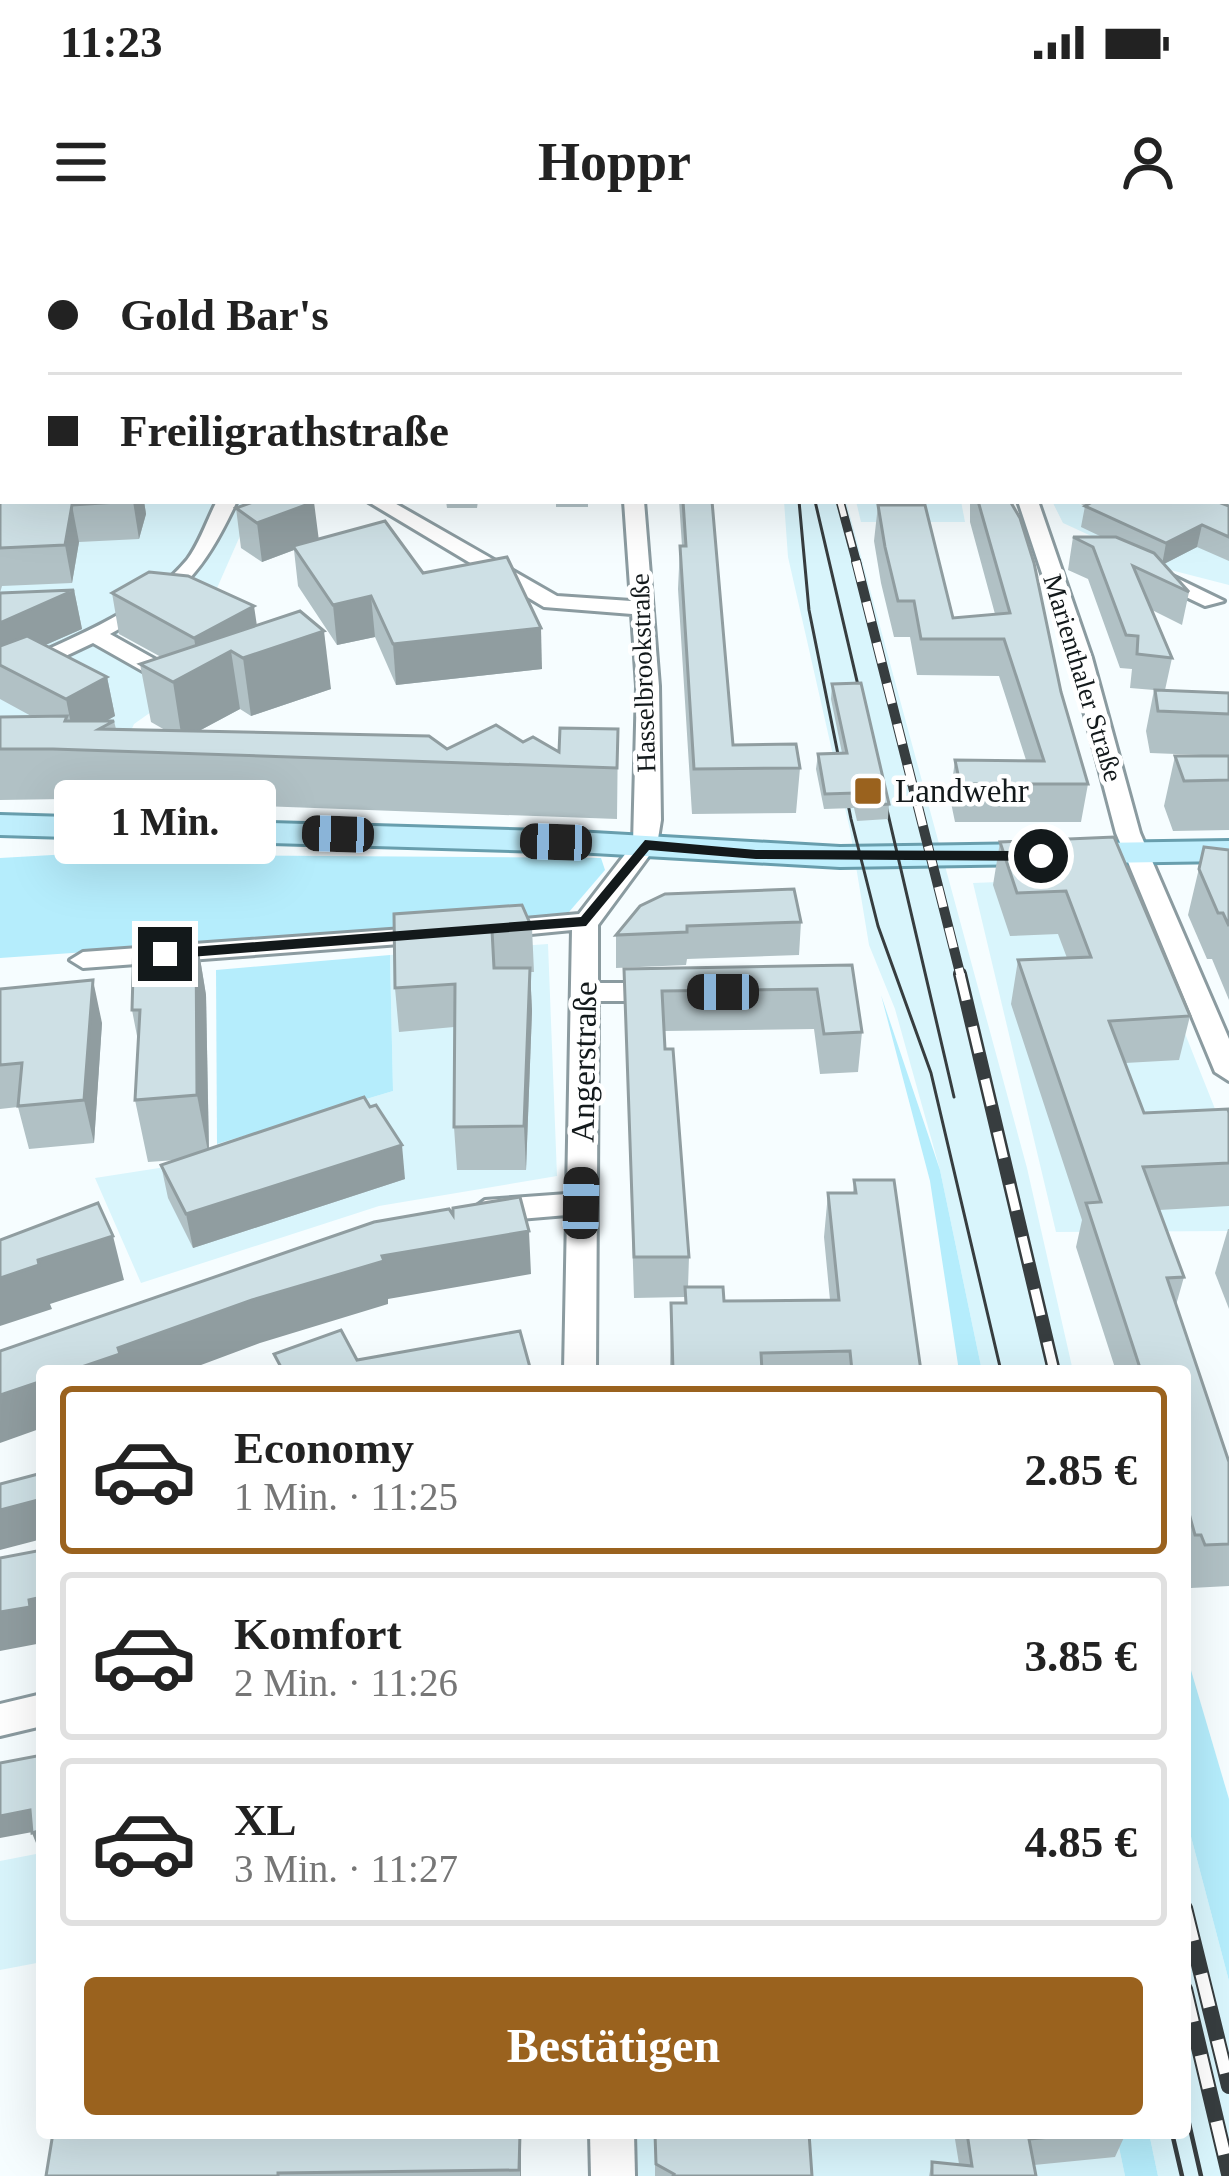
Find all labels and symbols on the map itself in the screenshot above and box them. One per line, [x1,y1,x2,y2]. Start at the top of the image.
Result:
street label: Marienthaler Straße [1037,571,1129,785]
street label: Hasselbrookstraße [625,573,661,773]
place label: Landwehr [895,773,1029,809]
marker: Landwehr [852,775,884,807]
callout: 1 Min. [54,780,276,864]
car [301,815,375,853]
car [519,823,593,861]
route start [1014,829,1068,883]
route end [138,927,192,981]
car [687,974,759,1010]
street label: Angerstraße [565,981,603,1143]
car [562,1167,600,1239]

